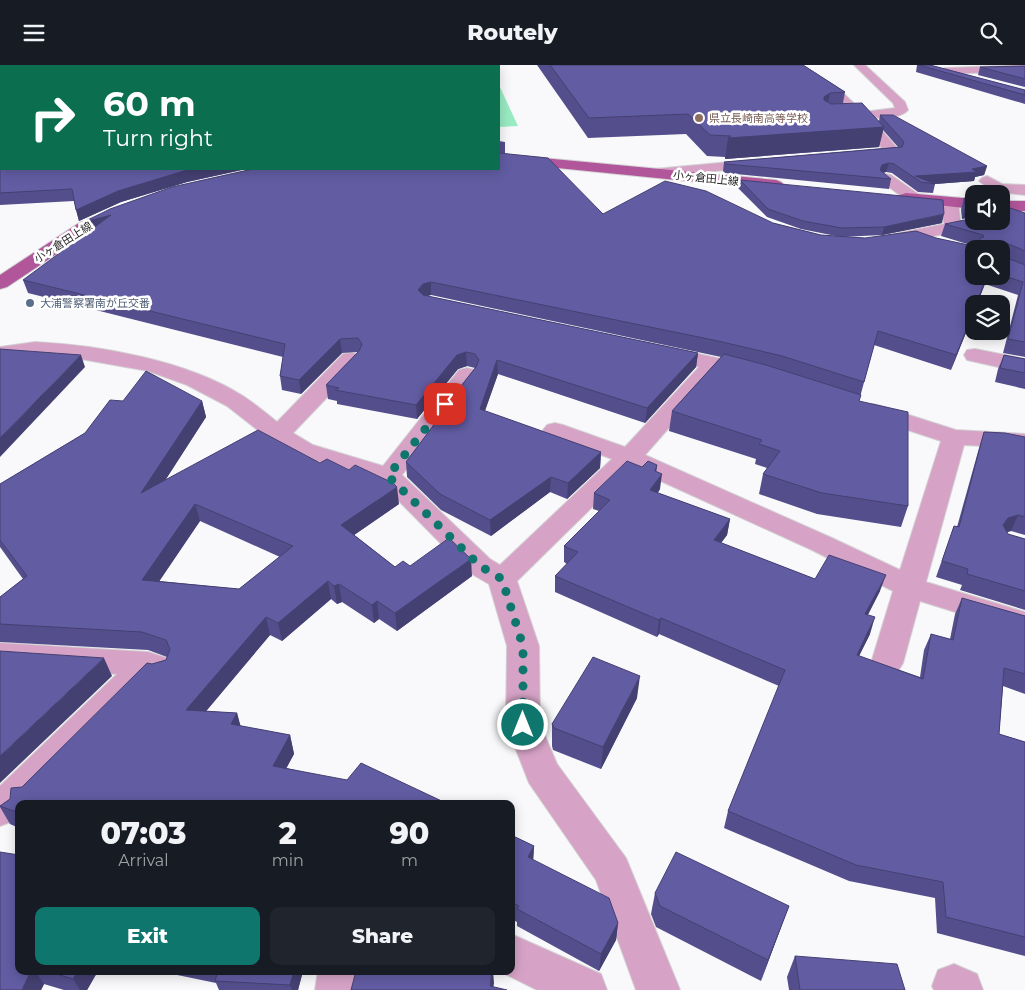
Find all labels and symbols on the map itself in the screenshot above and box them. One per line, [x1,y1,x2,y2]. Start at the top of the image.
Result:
place label: 県立長崎南高等学校 [709,111,808,125]
marker: 県立長崎南高等学校 [693,112,705,124]
street label: 小ヶ倉田上線 [672,168,740,188]
street label: 小ヶ倉田上線 [31,219,95,265]
place label: 大浦警察署南が丘交番 [40,296,150,310]
marker: 大浦警察署南が丘交番 [24,297,36,309]
pin [424,383,466,425]
position arrow [496,698,548,750]

